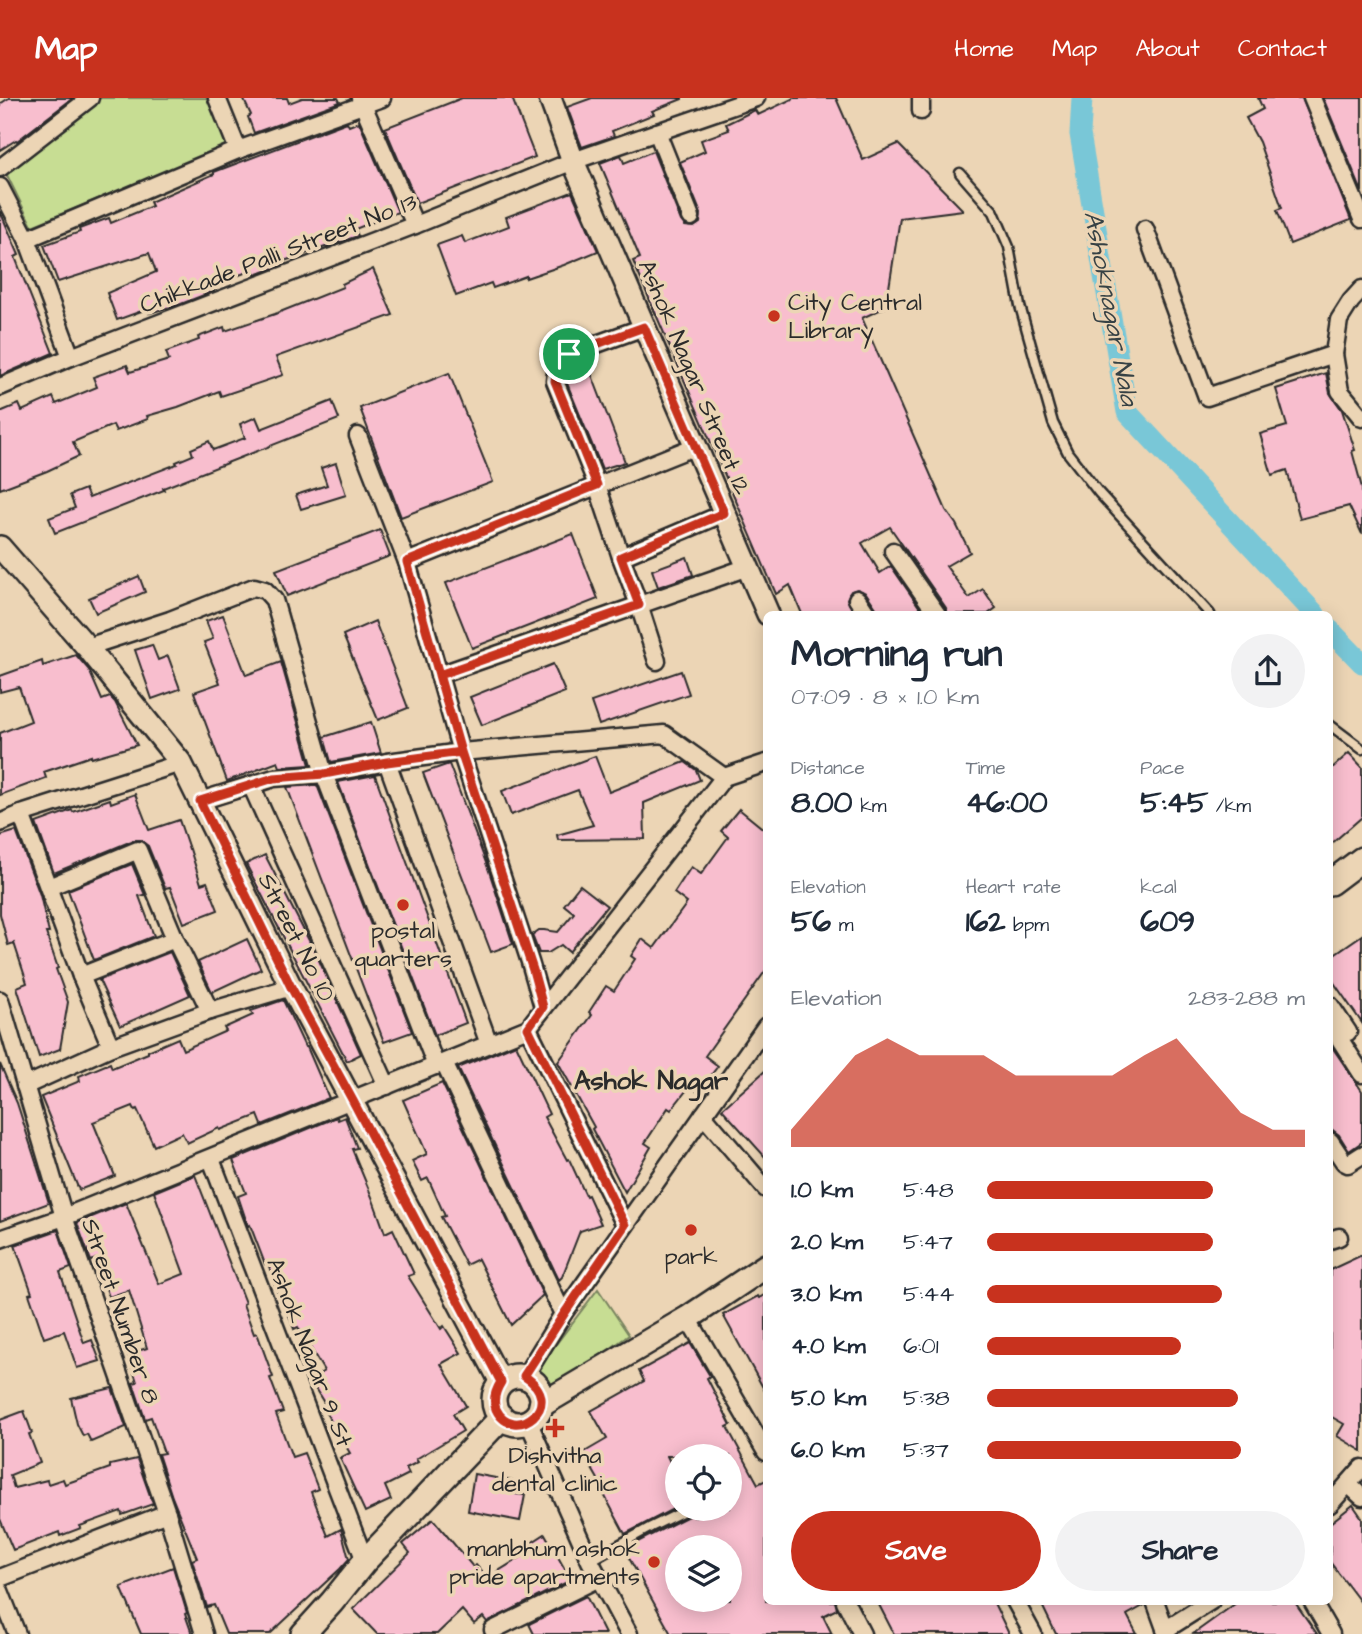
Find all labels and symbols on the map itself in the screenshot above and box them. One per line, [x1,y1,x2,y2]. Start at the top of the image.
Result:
street label: Chikkade Palli Street No 13 [135,185,422,323]
water label: Ashoknagar Nala [1074,208,1148,411]
street label: Ashok Nagar Street 12 [628,255,759,501]
place label: City Central Library [788,286,922,349]
marker: City Central Library [766,308,782,324]
pin [539,324,599,384]
street label: Street No 10 [249,867,343,1008]
marker: postal quarters [395,897,411,913]
place label: postal quarters [354,914,452,976]
district label: Ashok Nagar [574,1063,729,1102]
street label: Street Number 8 [72,1214,168,1409]
marker: park [683,1222,699,1238]
place label: park [664,1240,718,1274]
street label: Ashok Nagar 9 St [256,1253,361,1453]
marker: Dishvitha dental clinic [545,1418,565,1438]
place label: Dishvitha dental clinic [492,1439,618,1501]
place label: manbhum ashok pride apartments [449,1532,640,1594]
marker: manbhum ashok pride apartments [646,1554,662,1570]

